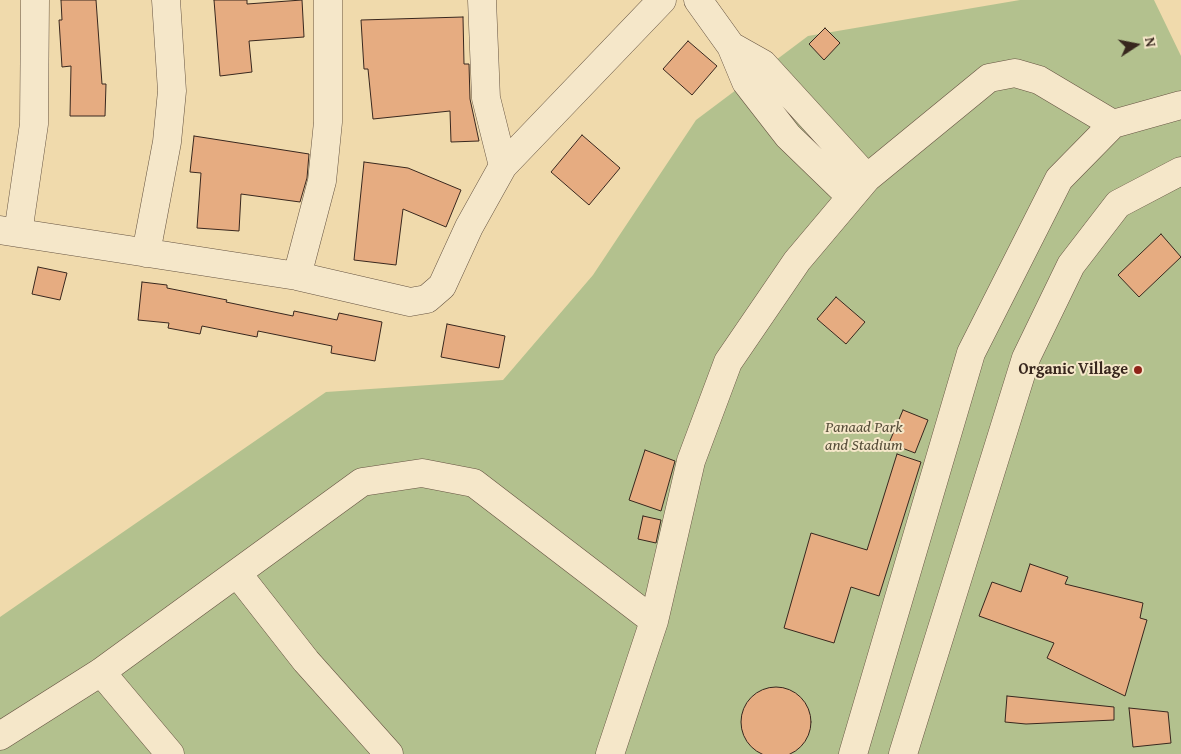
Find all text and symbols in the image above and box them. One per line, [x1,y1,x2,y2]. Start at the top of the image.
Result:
north arrow [1111,20,1161,70]
text: N [1140,36,1161,49]
place label: Organic Village [1019,360,1128,380]
marker: Organic Village [1132,364,1144,376]
park label: Panaad Park and Stadium [825,418,903,456]

